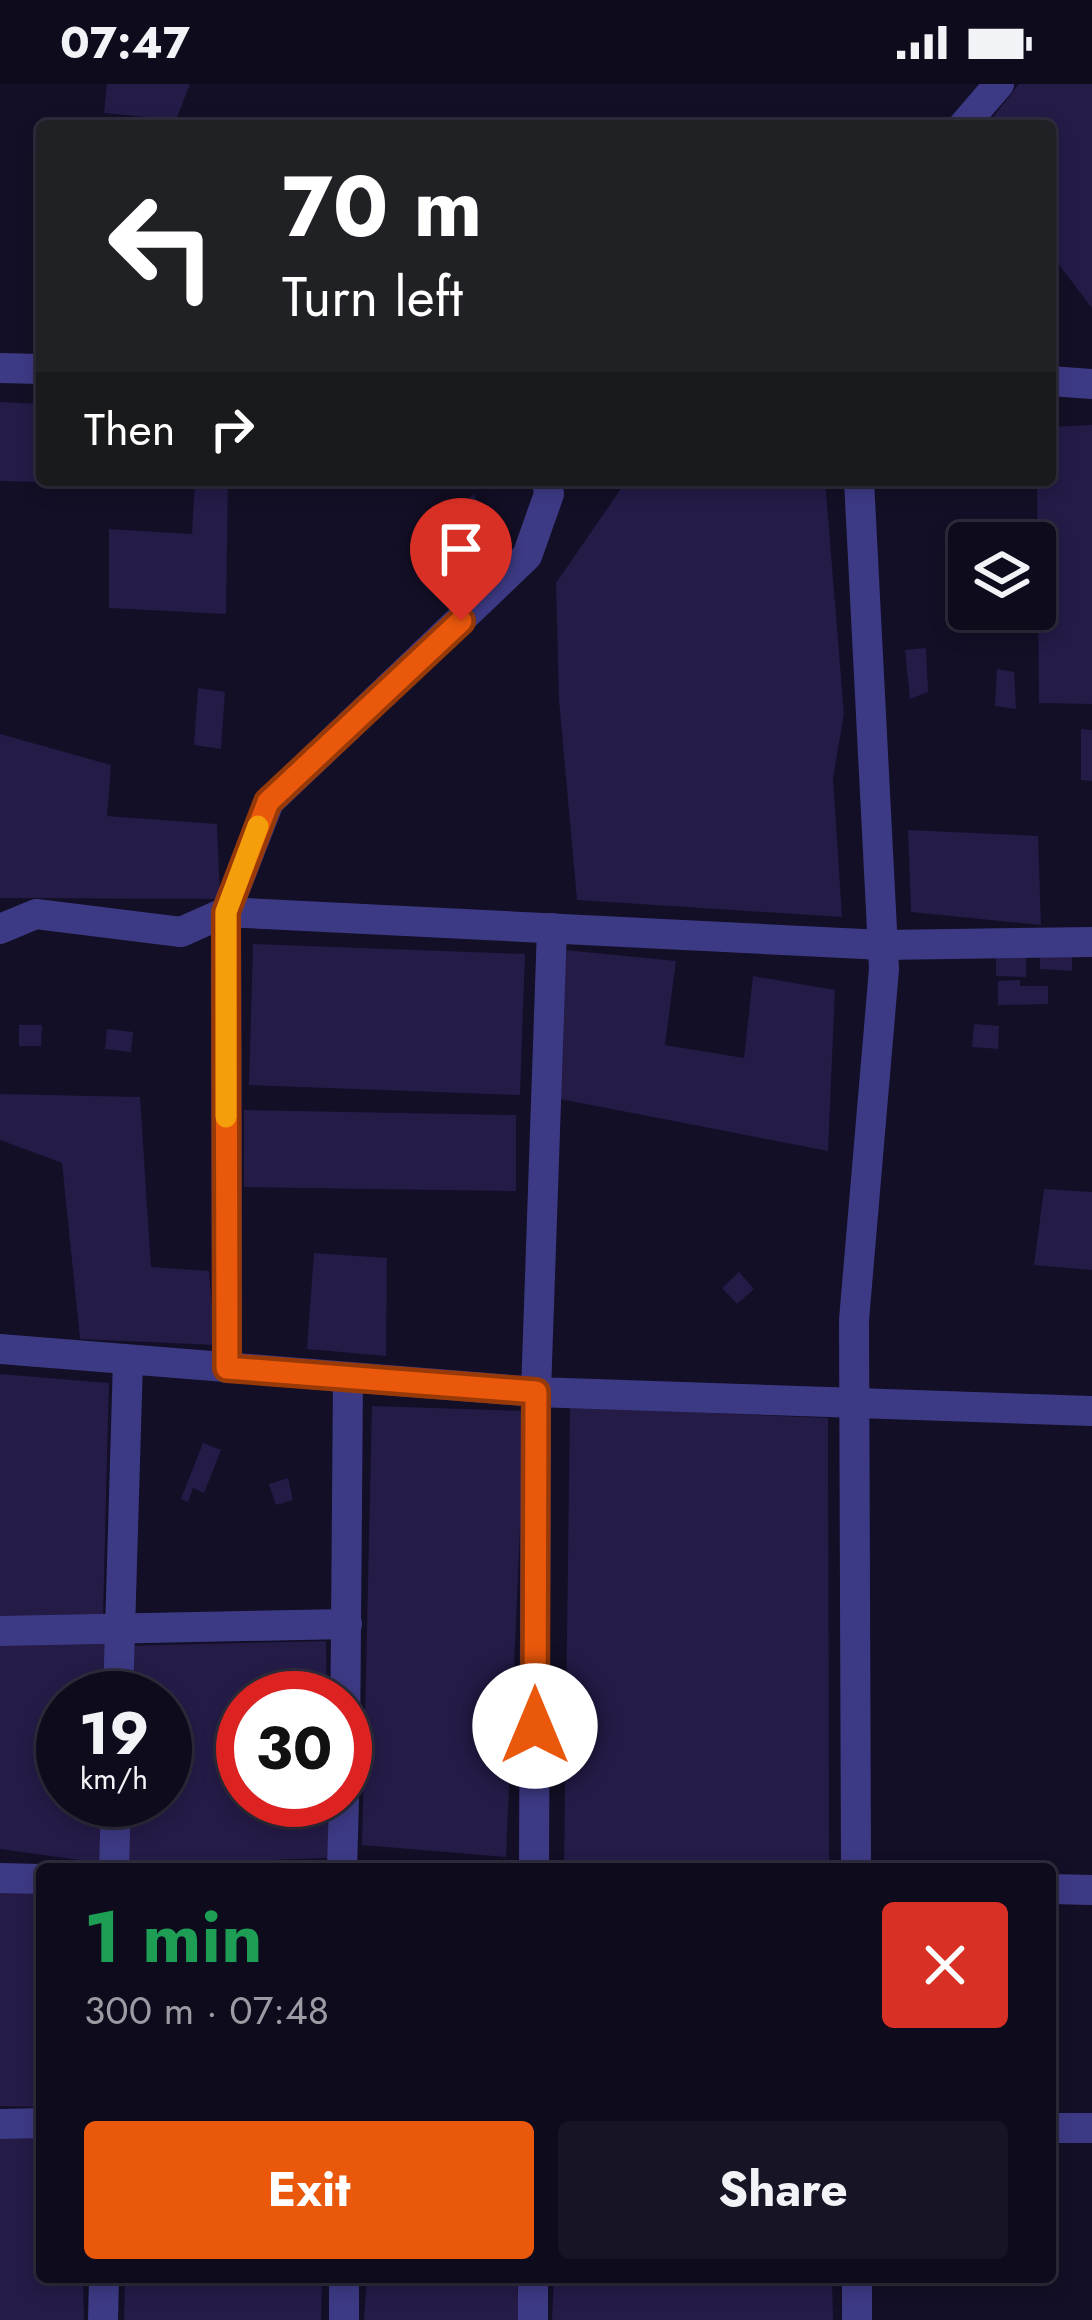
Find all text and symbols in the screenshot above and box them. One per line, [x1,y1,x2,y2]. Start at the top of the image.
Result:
text: 07:47 [60,10,190,75]
text: 70 m [282,146,482,268]
icon: left [84,168,240,324]
text: Turn left [282,258,463,336]
icon: right [199,396,265,462]
text: Then [84,397,175,462]
pin [410,498,512,621]
icon: arrive [428,516,494,582]
map controls [948,522,1056,630]
button: layers [948,522,1056,630]
position arrow [472,1663,598,1789]
speed limit sign: 30 [216,1671,372,1827]
text: 19 [79,1690,149,1777]
text: km/h [80,1757,148,1800]
text: 1 min [84,1885,263,1989]
button: close [882,1902,1008,2028]
text: 300 m · 07:48 [84,1982,329,2039]
button: Exit [84,2121,534,2259]
button: Share [558,2121,1008,2259]

